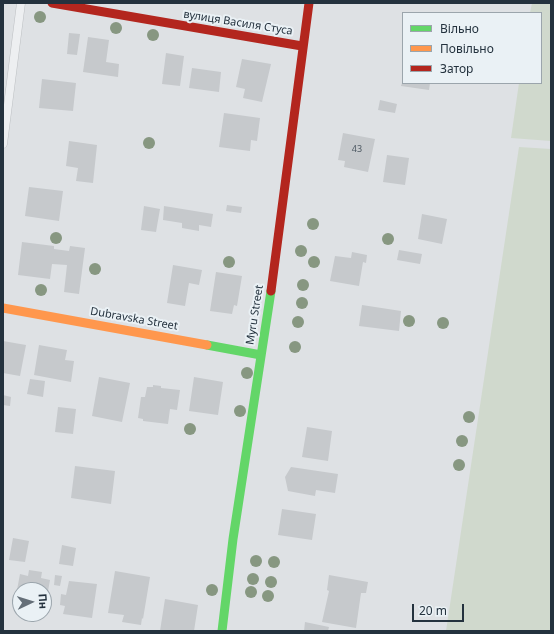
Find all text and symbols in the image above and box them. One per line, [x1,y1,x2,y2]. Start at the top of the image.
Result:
street label: вулиця Василя Стуса [182,8,294,38]
legend [402,12,542,84]
text: Вільно [440,20,479,37]
text: Повільно [440,40,494,57]
text: Затор [440,60,473,77]
house number: 43 [352,144,362,154]
street label: Myru Street [244,284,266,346]
street label: Dubravska Street [89,305,179,333]
north arrow [12,582,52,622]
text: Пн [35,593,51,609]
scale bar [414,596,466,622]
text: 20 m [419,602,447,619]

